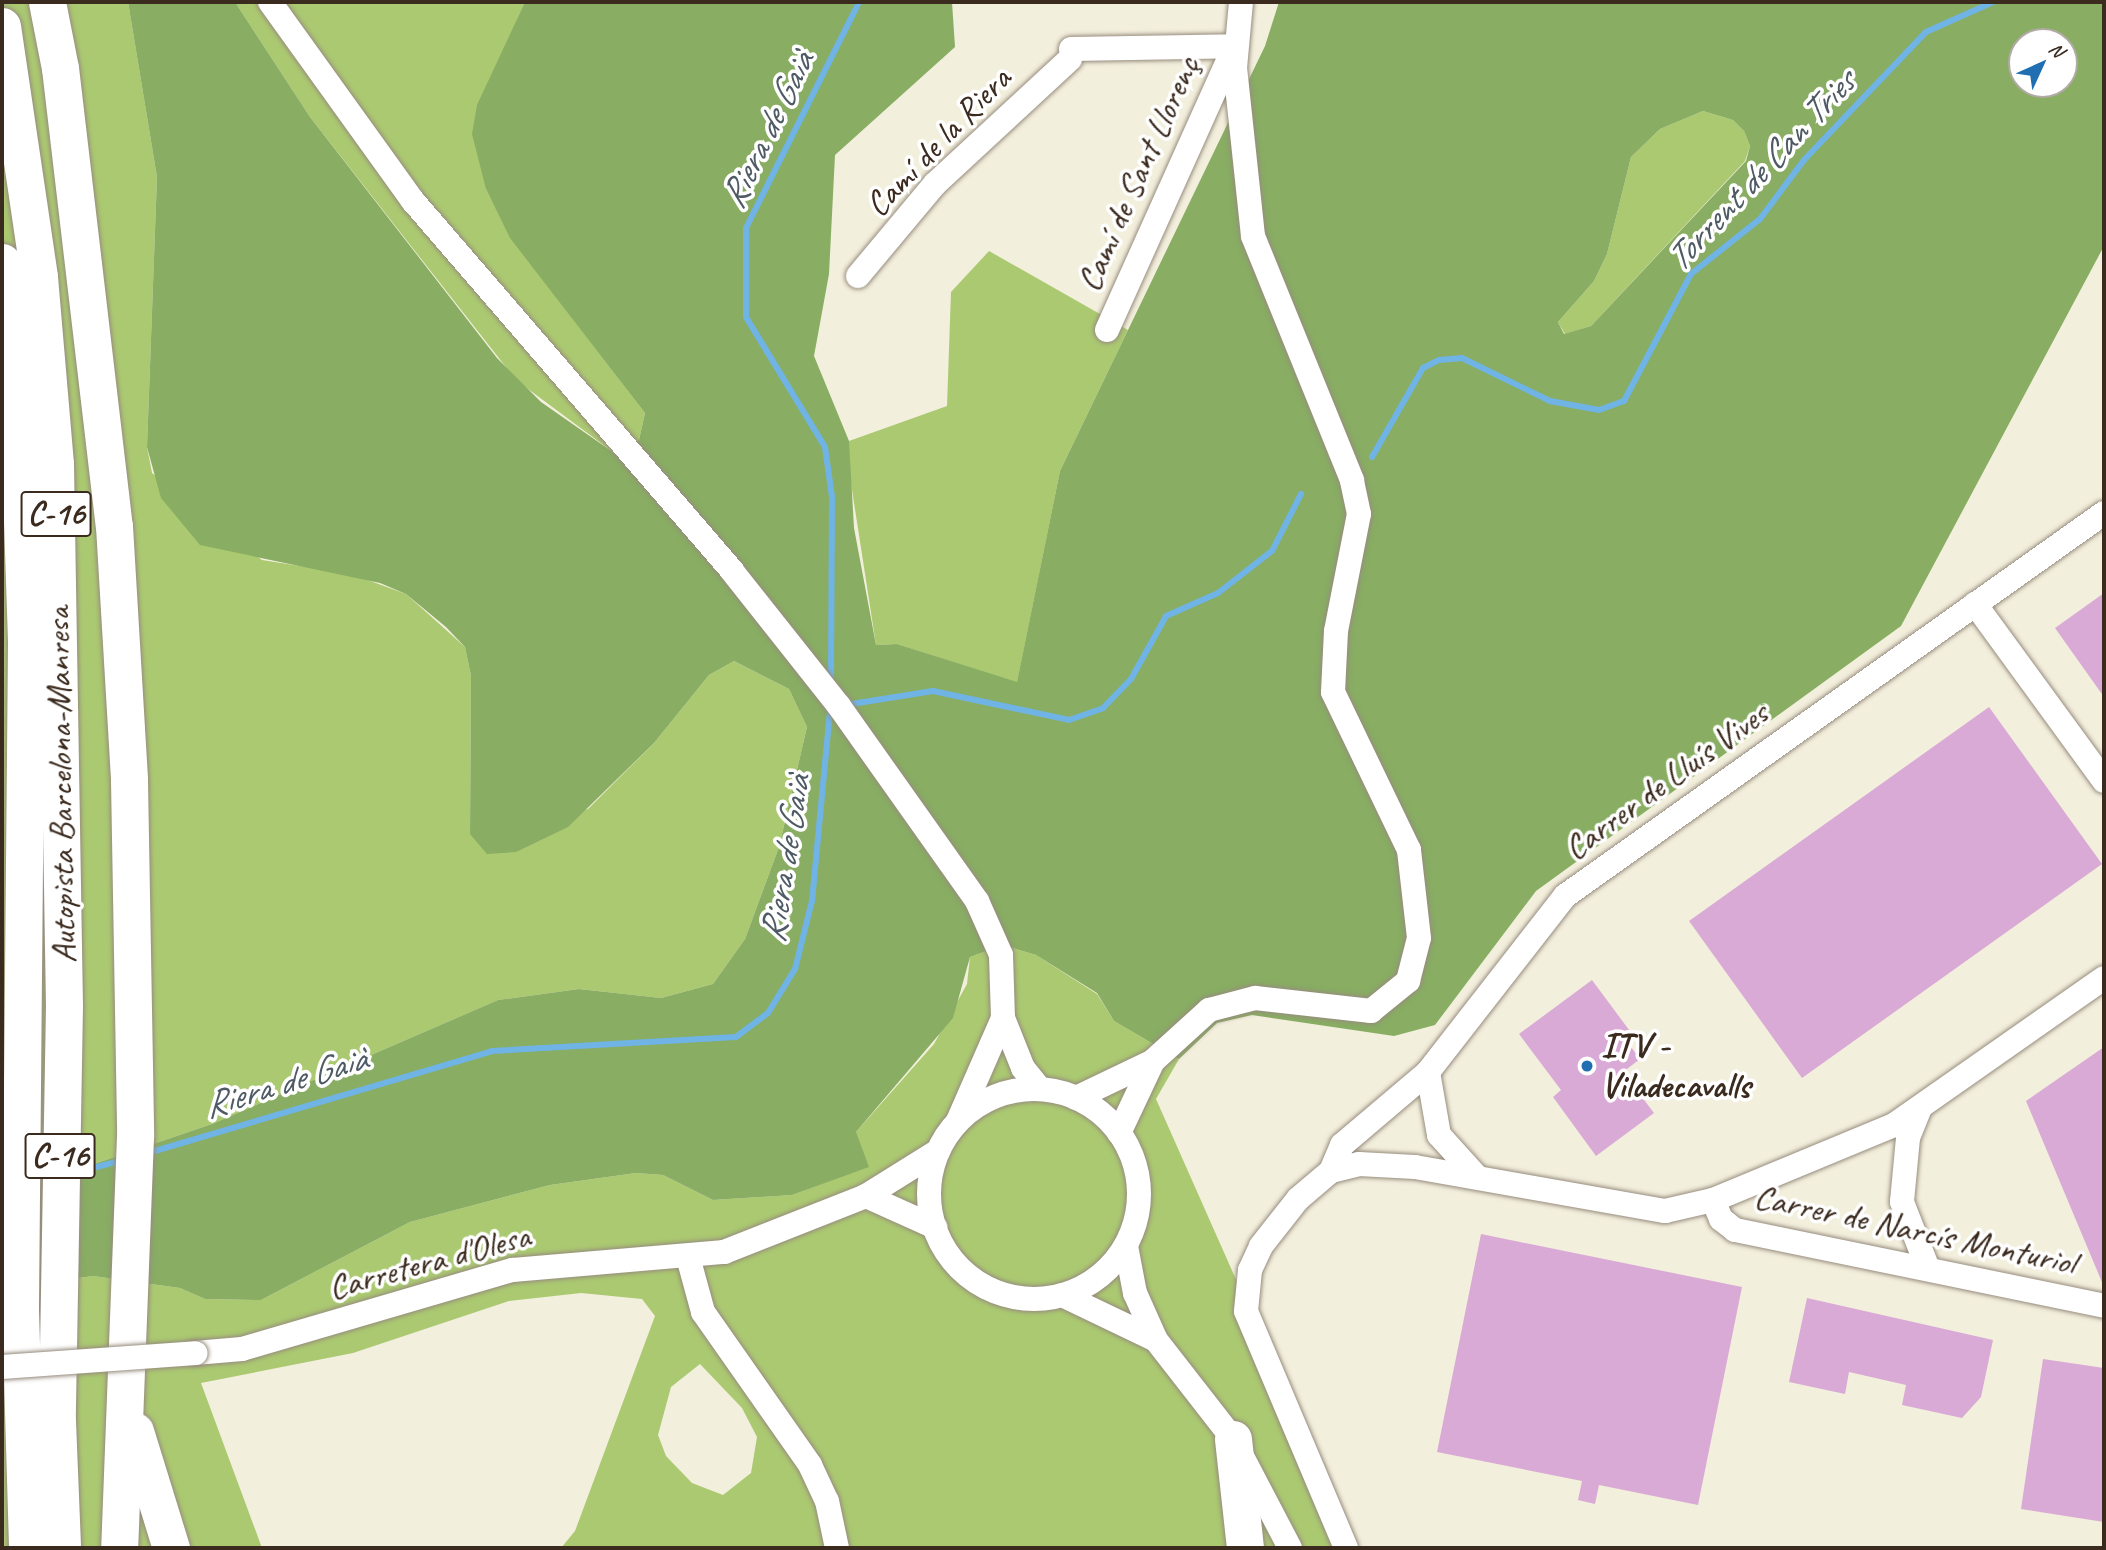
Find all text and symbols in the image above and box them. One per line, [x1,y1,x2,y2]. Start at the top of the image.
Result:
north arrow [2008,28,2078,98]
text: N [2044,37,2069,62]
water label: Riera de Gaià [710,44,824,216]
street label: Camí de Sant Llorenç [1067,50,1209,298]
street label: Camí de la Riera [856,58,1020,226]
water label: Torrent de Can Tries [1656,62,1864,280]
road number: C-16 [19,485,93,544]
street label: Autopista Barcelona-Manresa [37,606,85,964]
street label: Carrer de Lluís Vives [1555,693,1777,869]
water label: Riera de Gaià [750,772,820,946]
place label: ITV - Viladecavalls [1601,1025,1750,1107]
water label: Riera de Gaià [198,1036,372,1128]
marker: ITV - Viladecavalls [1579,1058,1595,1074]
road number: C-16 [23,1126,97,1186]
street label: Carrer de Narcís Monturiol [1751,1176,2079,1284]
street label: Carretera d'Olesa [324,1215,534,1309]

